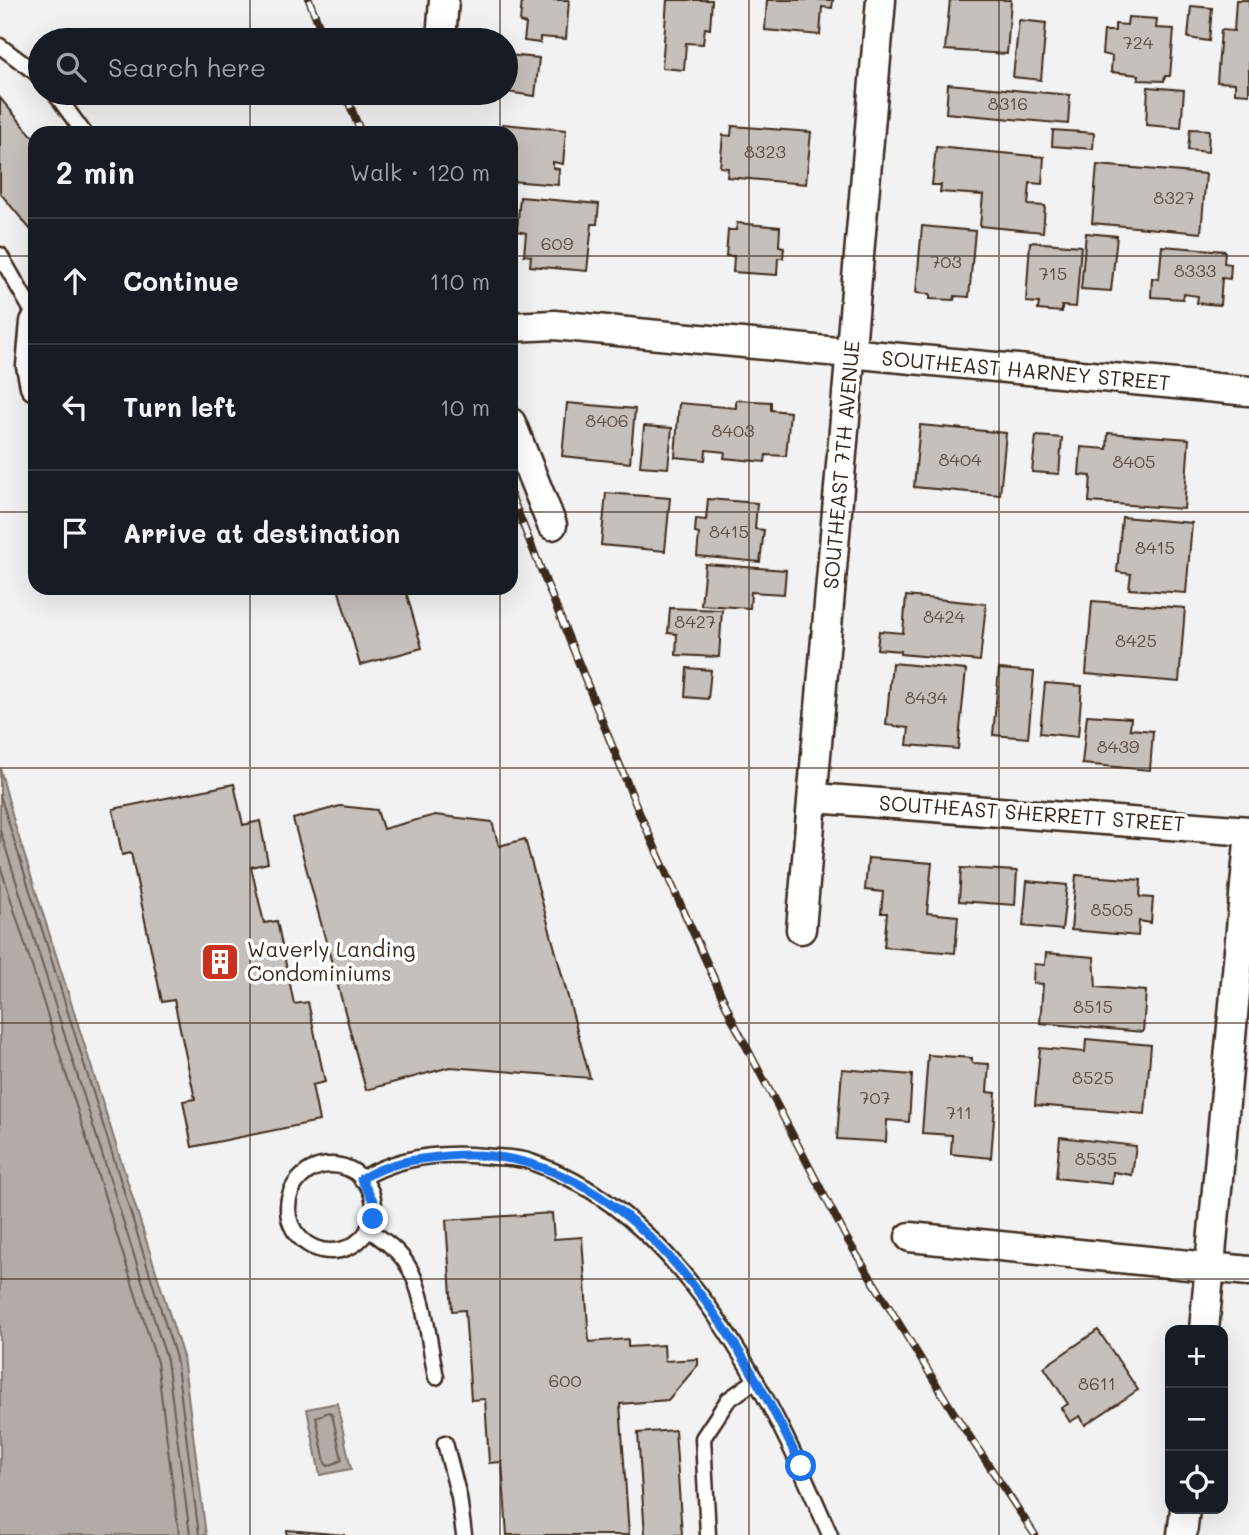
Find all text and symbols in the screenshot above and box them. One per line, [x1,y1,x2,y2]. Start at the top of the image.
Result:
search box [28,28,518,105]
house number: 724 [1123,30,1154,54]
icon: search [52,48,90,86]
text: Search here [108,50,266,84]
house number: 8316 [988,91,1028,115]
house number: 8323 [744,139,786,163]
text: 2 min [56,152,135,192]
text: Walk · 120 m [350,157,490,187]
house number: 8327 [1153,185,1195,209]
house number: 609 [541,231,574,255]
house number: 703 [930,249,962,273]
house number: 8333 [1174,258,1216,282]
house number: 715 [1039,261,1067,285]
icon: ahead [56,262,94,300]
text: Continue [123,264,239,298]
text: 110 m [430,266,490,296]
street label: SOUTHEAST 7TH AVENUE [816,339,865,590]
street label: SOUTHEAST HARNEY STREET [881,343,1172,396]
icon: left [56,388,94,426]
text: Turn left [123,390,236,424]
text: 10 m [440,392,490,422]
house number: 8406 [585,408,629,432]
house number: 8403 [711,418,755,442]
house number: 8404 [938,447,982,471]
house number: 8405 [1112,449,1156,473]
icon: arrive [56,514,94,552]
text: Arrive at destination [123,516,400,550]
house number: 8415 [709,519,749,543]
house number: 8415 [1135,535,1175,559]
house number: 8424 [923,604,965,628]
house number: 8427 [674,609,716,633]
house number: 8425 [1115,628,1157,652]
house number: 8434 [905,685,948,709]
house number: 8439 [1097,734,1140,758]
street label: SOUTHEAST SHERRETT STREET [878,788,1186,837]
house number: 8505 [1091,897,1133,921]
place label: Waverly Landing Condominiums [247,935,415,986]
building icon: Waverly Landing Condominiums [199,941,241,983]
house number: 8515 [1073,994,1113,1018]
house number: 8525 [1072,1065,1114,1089]
house number: 707 [859,1085,891,1109]
house number: 711 [946,1100,972,1124]
house number: 8535 [1075,1146,1117,1170]
route end [357,1203,388,1234]
map controls [1165,1325,1228,1514]
button: + [1165,1325,1228,1388]
house number: 600 [548,1368,582,1392]
house number: 8611 [1078,1371,1116,1395]
button: − [1165,1388,1228,1451]
route start [785,1450,816,1481]
button: locate [1165,1451,1228,1514]

